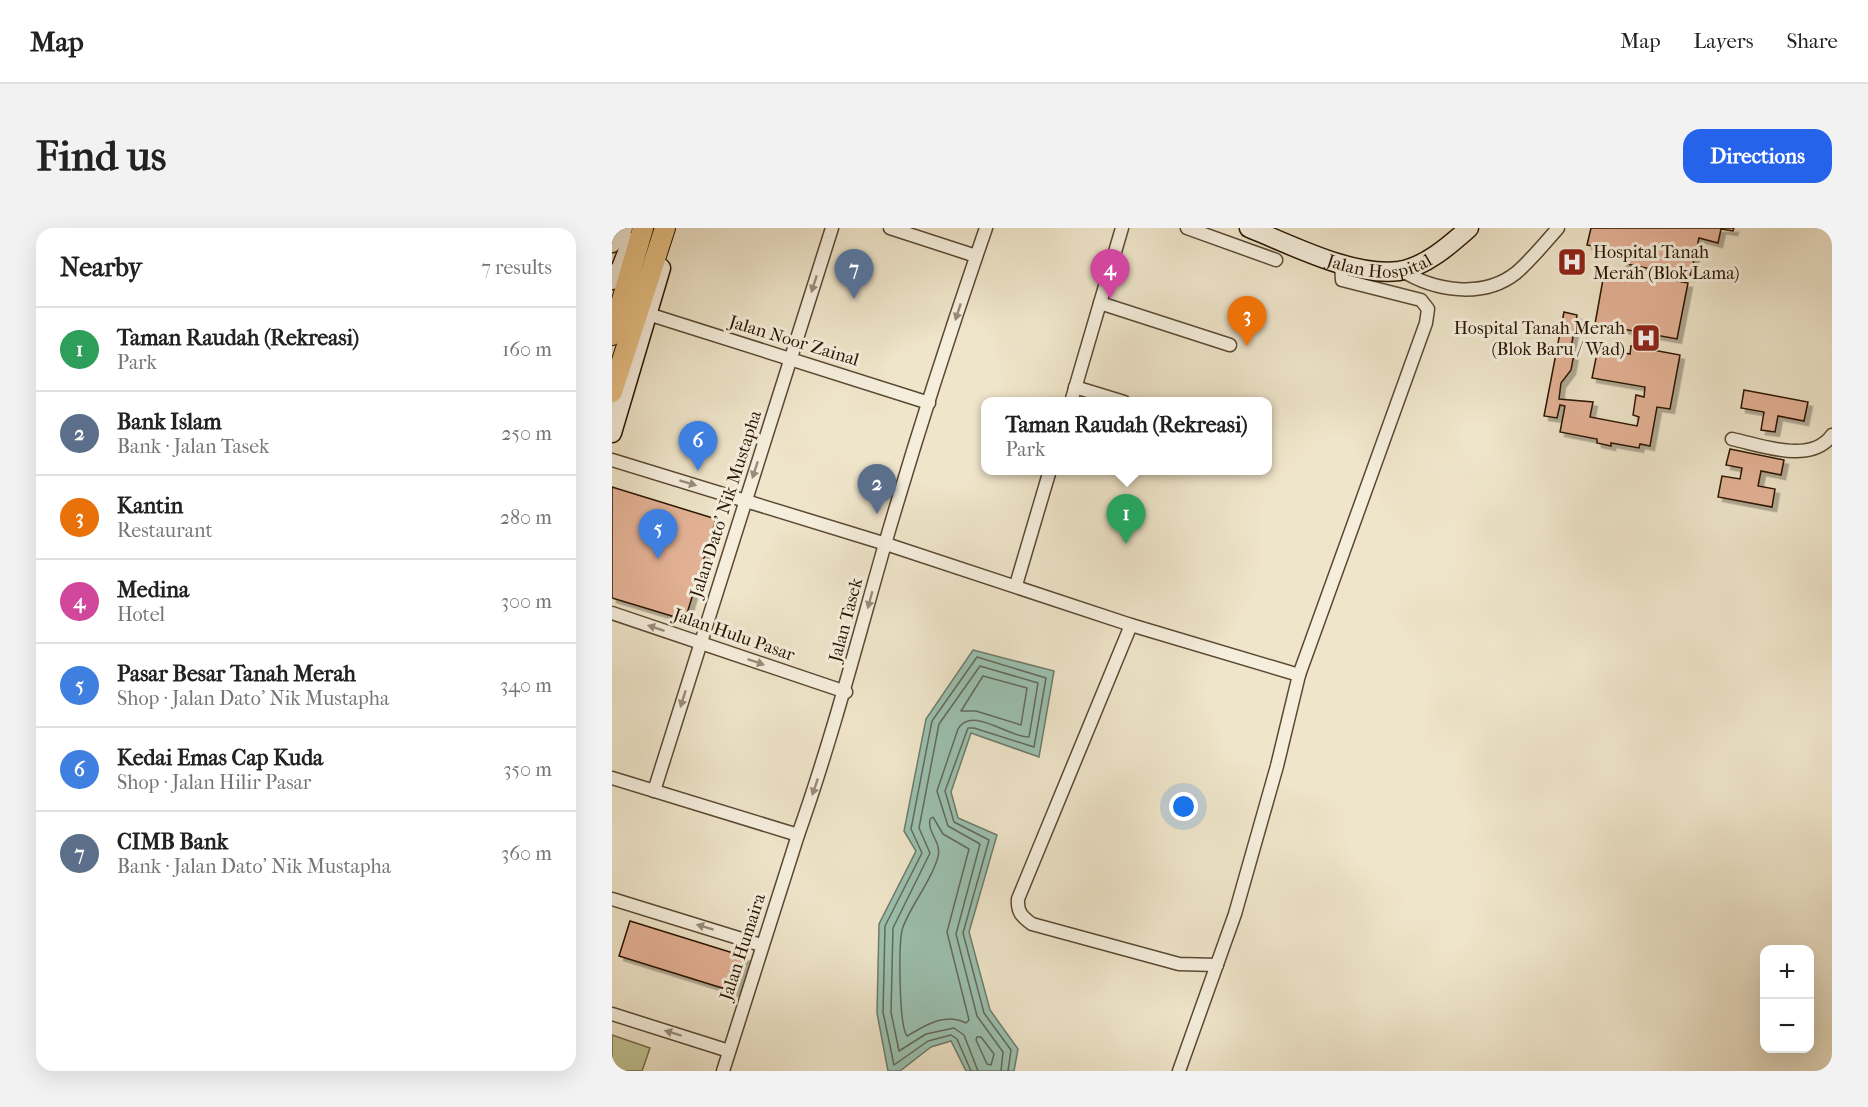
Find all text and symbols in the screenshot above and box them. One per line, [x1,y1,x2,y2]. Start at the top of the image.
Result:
text: Map [30,25,84,58]
text: Map [1620,29,1661,53]
text: Layers [1694,29,1753,53]
text: Share [1786,29,1838,53]
button: Directions [1683,129,1832,183]
text: Find us [36,132,166,181]
place label: Hospital Tanah Merah (Blok Lama) [1593,242,1740,284]
hospital icon: Hospital Tanah Merah (Blok Lama) [1556,246,1588,278]
street label: Jalan Hospital [1322,249,1435,282]
pin: 7 [834,250,874,299]
pin: 4 [1090,250,1130,299]
text: Nearby [60,252,142,283]
text: 7 results [481,256,552,279]
one-way arrow [809,275,818,293]
pin: 3 [1228,296,1266,346]
one-way arrow [953,303,962,321]
street label: Jalan Noor Zainal [725,311,862,371]
place label: Hospital Tanah Merah (Blok Baru / Wad) [1454,318,1625,360]
hospital icon: Hospital Tanah Merah (Blok Baru / Wad) [1630,322,1662,354]
text: Taman Raudah (Rekreasi) [117,325,359,351]
text: 1 [76,338,83,361]
text: 160 m [502,338,552,361]
text: Park [117,351,157,374]
popup [981,397,1272,475]
street label: Jalan Dato' Nik Mustapha [685,407,766,602]
text: Bank Islam [117,409,221,435]
text: Taman Raudah (Rekreasi) [1005,412,1248,438]
text: 2 [74,422,85,445]
text: 250 m [501,422,552,445]
pin: 6 [678,422,718,471]
text: Bank · Jalan Tasek [117,435,269,458]
text: Park [1005,438,1045,461]
one-way arrow [750,461,759,479]
pin: 2 [858,464,896,514]
one-way arrow [679,479,697,488]
text: Kantin [117,493,183,519]
pin: 1 [1106,494,1146,544]
text: 3 [75,506,84,529]
text: 280 m [500,506,552,529]
pin: 5 [638,510,678,559]
text: Restaurant [117,519,213,542]
street label: Jalan Tasek [824,575,867,666]
text: Medina [117,577,189,603]
text: 4 [74,590,85,613]
text: 300 m [501,590,552,613]
one-way arrow [865,591,875,609]
text: Hotel [117,603,165,626]
street label: Jalan Hulu Pasar [669,604,798,666]
one-way arrow [647,623,665,633]
one-way arrow [747,657,765,667]
text: Pasar Besar Tanah Merah [117,661,356,687]
text: 5 [75,674,84,697]
text: 340 m [500,674,552,697]
text: Shop · Jalan Dato' Nik Mustapha [117,687,389,710]
one-way arrow [678,690,688,708]
text: Kedai Emas Cap Kuda [117,745,323,771]
text: 6 [74,758,85,781]
text: 350 m [503,758,552,781]
text: Shop · Jalan Hilir Pasar [117,771,311,794]
one-way arrow [810,778,820,796]
your location [1169,792,1198,821]
text: CIMB Bank [117,829,228,855]
text: 7 [75,842,84,865]
text: 360 m [501,842,552,865]
text: Bank · Jalan Dato' Nik Mustapha [117,855,391,878]
street label: Jalan Humaira [715,890,770,1005]
one-way arrow [696,922,714,932]
map controls [1760,945,1814,1053]
button: + [1760,945,1814,999]
button: − [1760,999,1814,1053]
one-way arrow [664,1028,682,1037]

